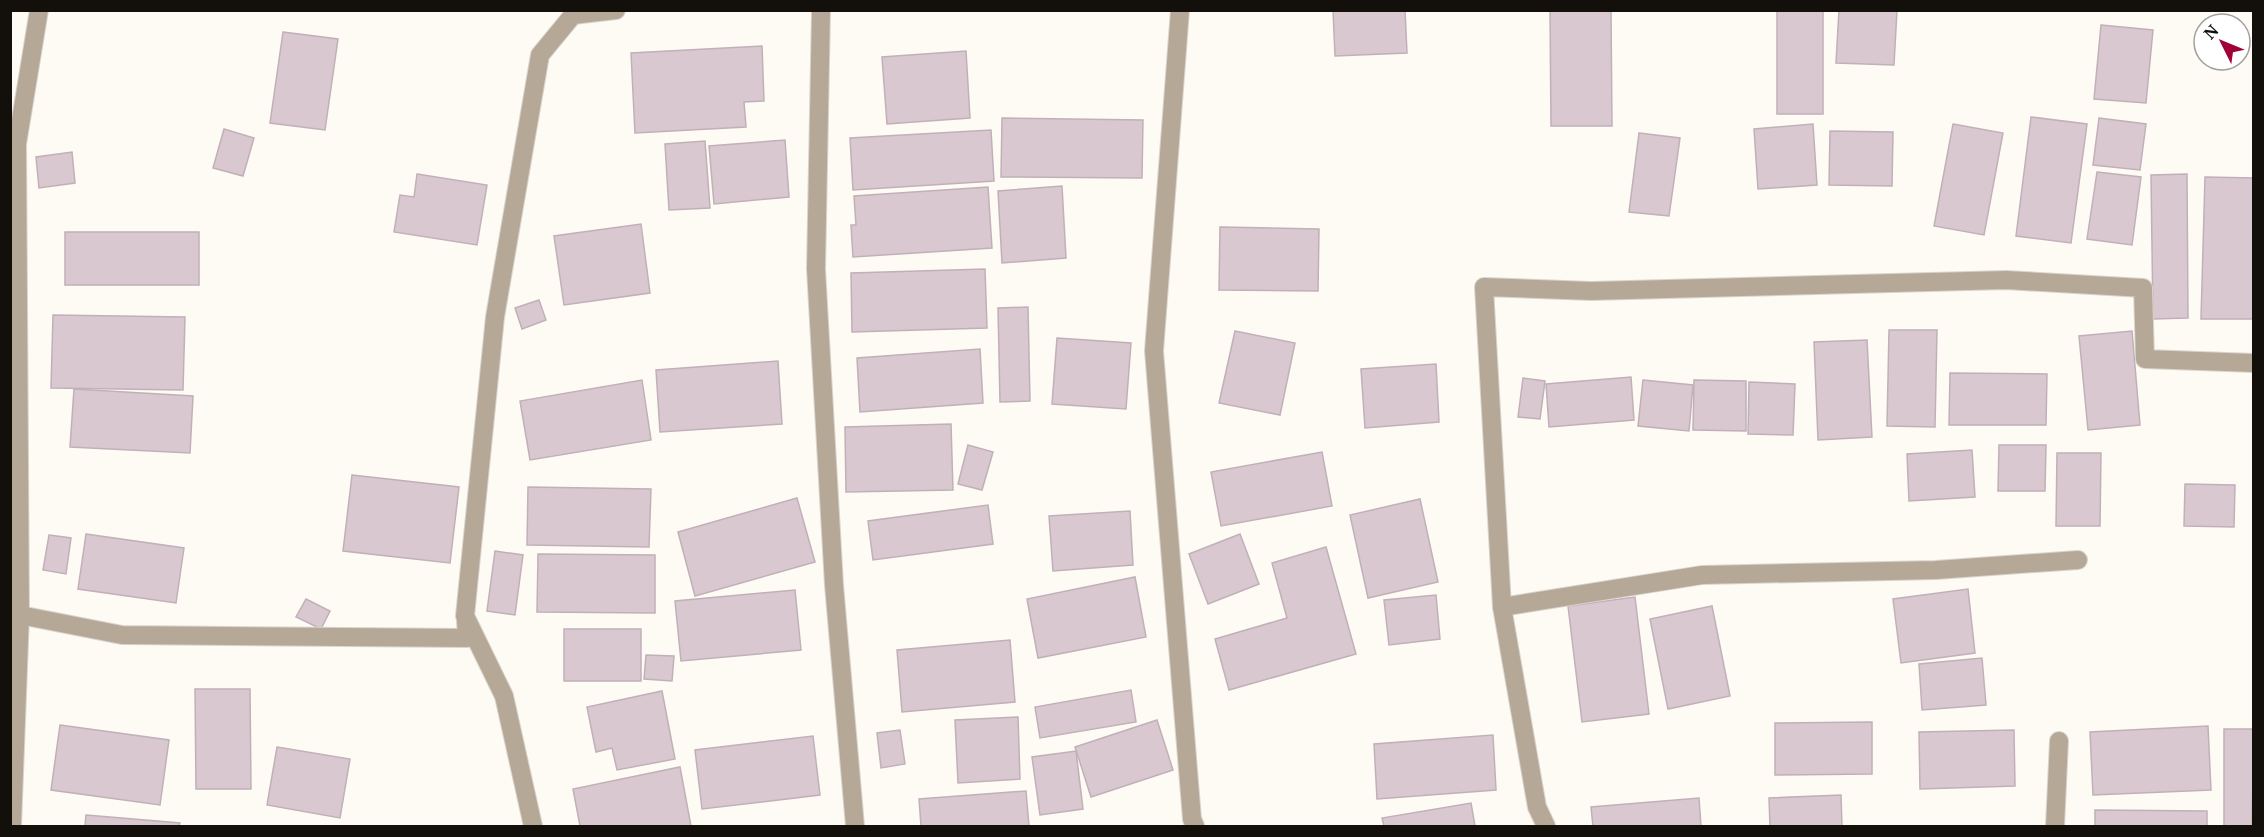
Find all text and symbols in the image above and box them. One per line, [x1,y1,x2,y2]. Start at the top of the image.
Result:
north arrow [2192,12,2252,72]
text: N [2199,19,2224,44]

